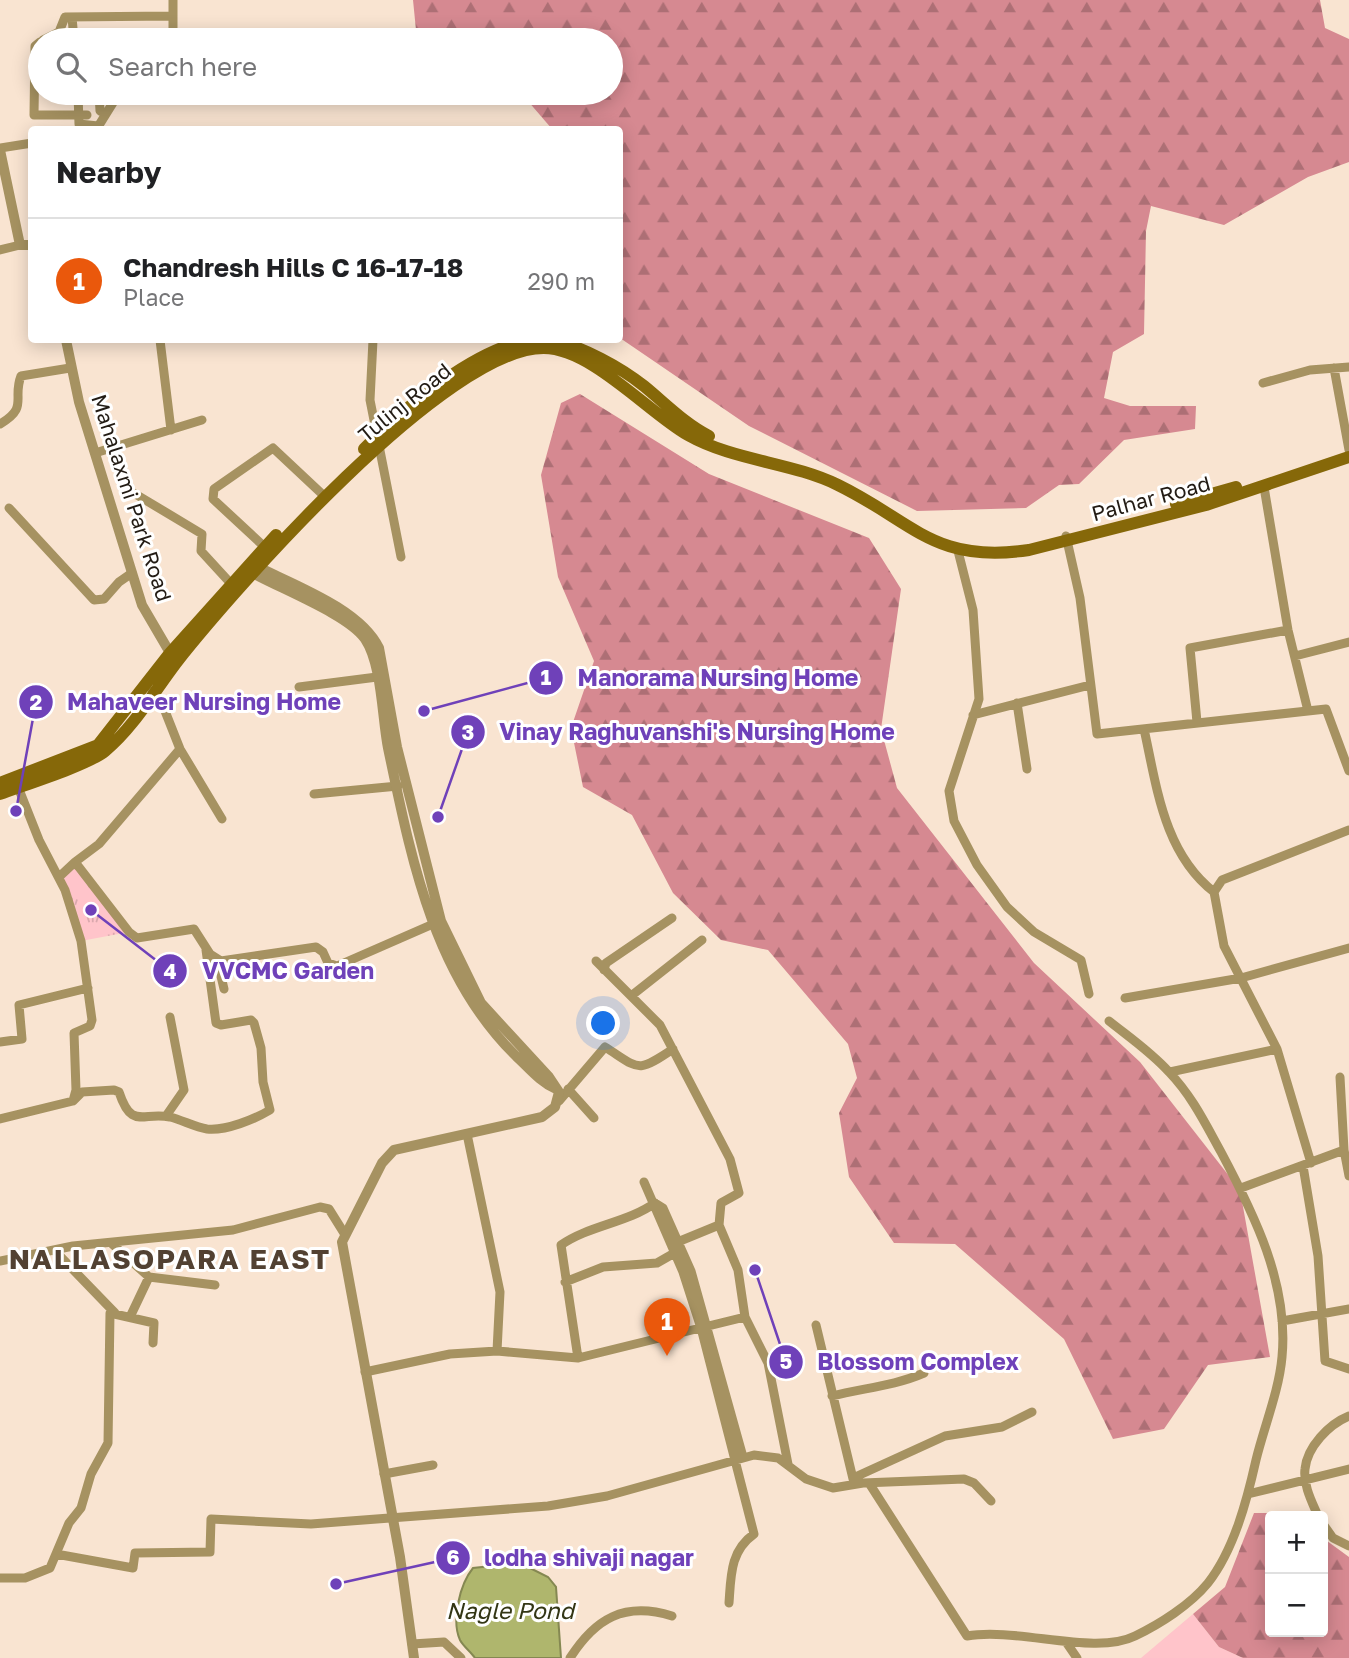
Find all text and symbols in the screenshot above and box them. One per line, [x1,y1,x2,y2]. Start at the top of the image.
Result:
search box [28,28,623,105]
icon: search [52,48,90,86]
text: Search here [108,51,257,82]
text: Nearby [56,154,161,190]
text: Chandresh Hills C 16-17-18 [123,252,463,283]
text: 1 [73,267,85,295]
text: 290 m [527,267,595,295]
text: Place [123,283,184,311]
street label: Tulinj Road [353,357,456,447]
street label: Mahalaxmi Park Road [86,391,178,605]
street label: Palhar Road [1089,470,1213,526]
callout: Manorama Nursing Home [528,656,872,700]
text: Manorama Nursing Home [578,663,858,691]
text: 1 [541,664,552,690]
callout: Mahaveer Nursing Home [18,680,355,724]
text: Mahaveer Nursing Home [67,687,341,715]
text: 2 [30,689,43,715]
callout: Vinay Raghuvanshi's Nursing Home [450,710,908,754]
text: Vinay Raghuvanshi's Nursing Home [499,717,895,745]
text: 3 [462,719,474,745]
callout: VVCMC Garden [153,949,388,993]
text: VVCMC Garden [202,956,374,984]
text: 4 [163,958,177,984]
your location [586,1006,620,1040]
district label: NALLASOPARA EAST [9,1242,331,1275]
pin: 1 [644,1298,690,1356]
callout: Blossom Complex [768,1340,1033,1384]
text: Blossom Complex [817,1347,1019,1375]
text: 5 [780,1348,793,1374]
map controls [1265,1511,1328,1637]
button: + [1265,1511,1328,1574]
callout: lodha shivaji nagar [435,1536,708,1580]
text: lodha shivaji nagar [484,1543,694,1571]
text: 6 [446,1544,460,1570]
button: − [1265,1574,1328,1637]
water label: Nagle Pond [446,1596,577,1624]

